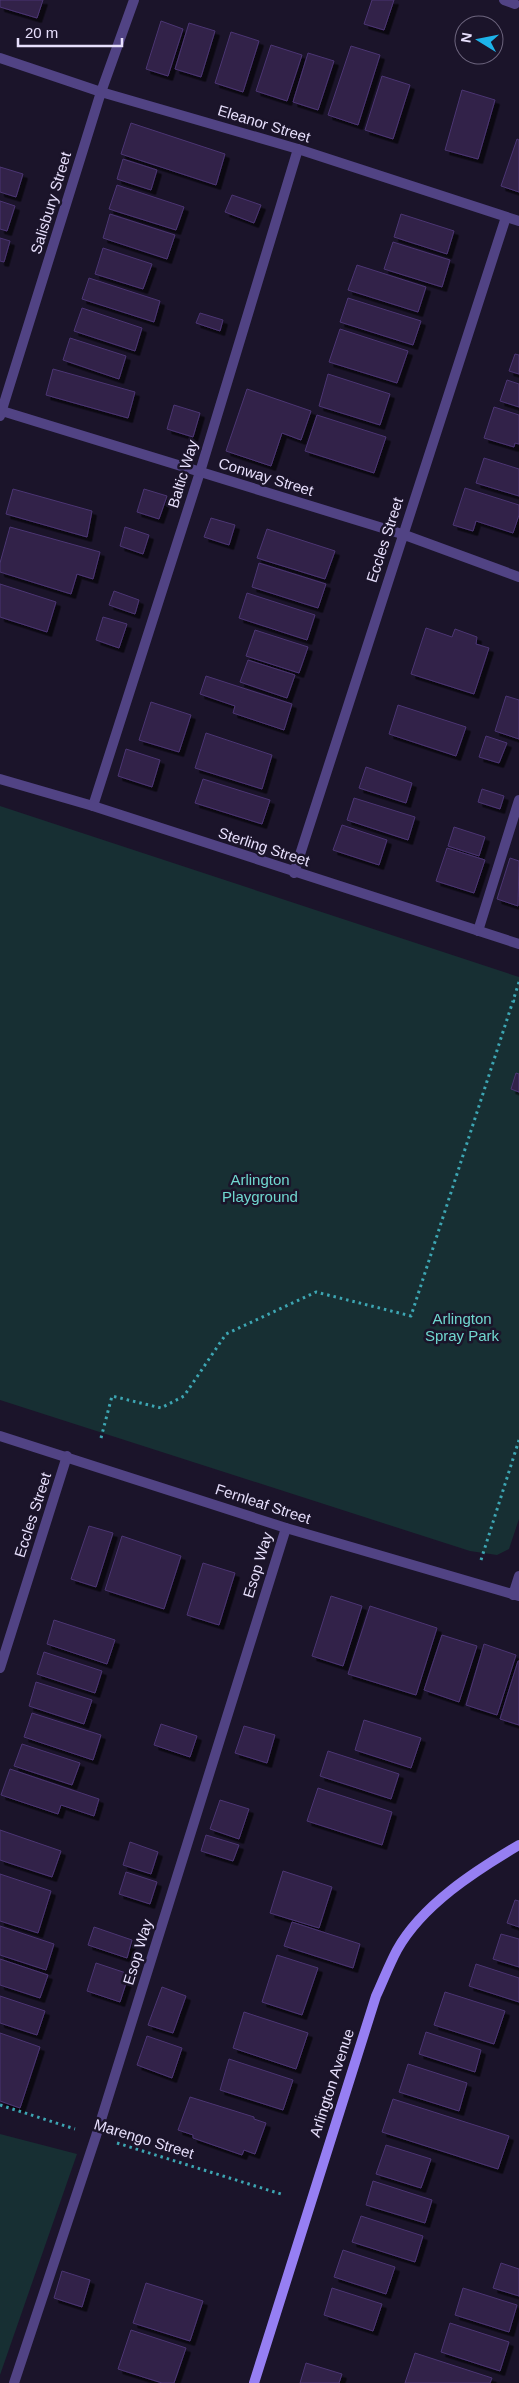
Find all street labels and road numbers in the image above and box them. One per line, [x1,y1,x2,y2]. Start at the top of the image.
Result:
street label: Eleanor Street [216,101,313,146]
street label: Salisbury Street [27,149,74,256]
street label: Baltic Way [164,437,201,510]
street label: Conway Street [217,454,316,499]
street label: Eccles Street [363,494,407,584]
street label: Sterling Street [216,824,313,870]
street label: Eccles Street [11,1469,55,1559]
street label: Fernleaf Street [213,1480,314,1527]
street label: Esop Way [239,1529,276,1600]
street label: Esop Way [119,1916,156,1987]
street label: Arlington Avenue [306,2026,357,2139]
street label: Marengo Street [92,2115,197,2162]

